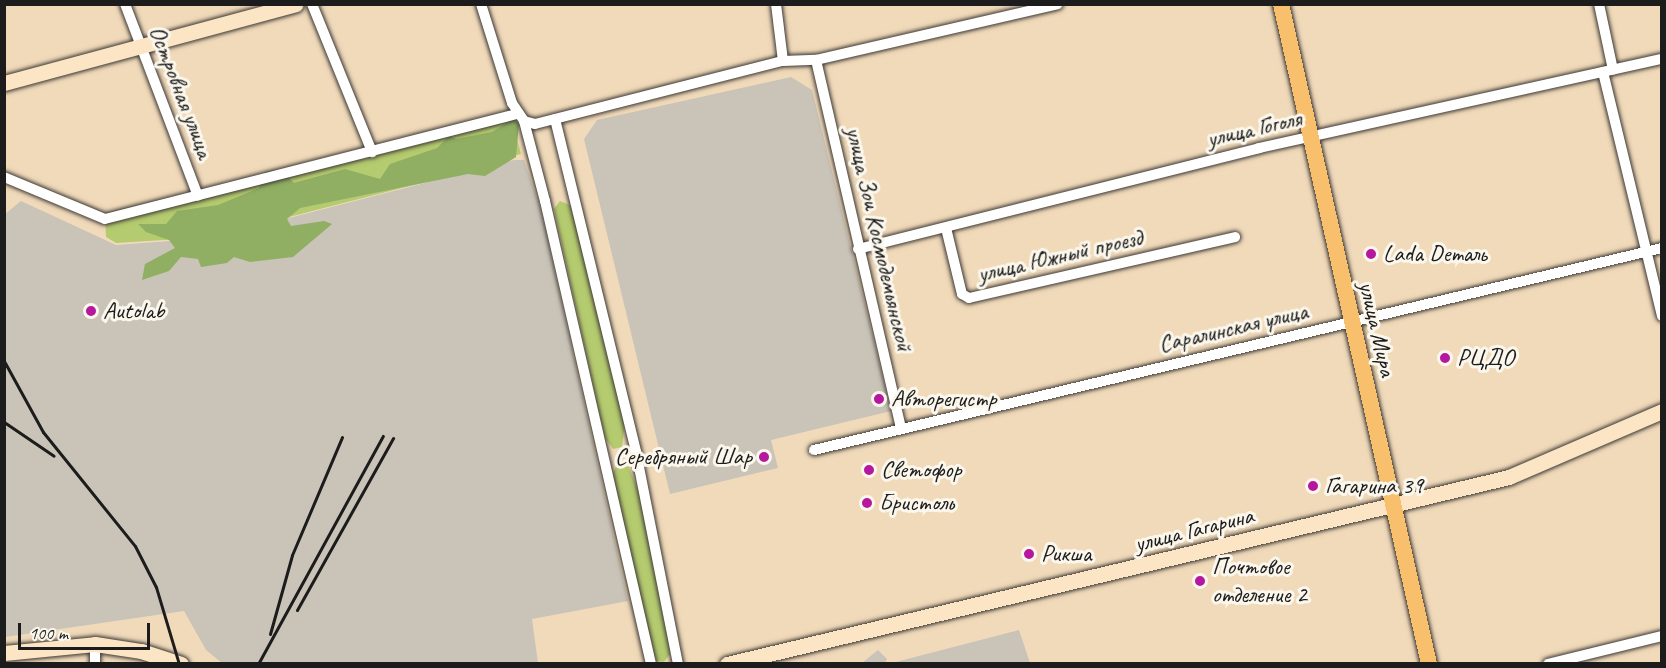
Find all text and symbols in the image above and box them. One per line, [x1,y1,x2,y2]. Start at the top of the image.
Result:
street label: Островная улица [143,22,219,162]
street label: улица Гоголя [1204,104,1304,154]
street label: улица Зои Космодемьянской [839,124,919,354]
street label: улица Южный проезд [974,223,1146,289]
place label: Lada Dеталь [1383,240,1487,268]
marker: Lada Dеталь [1364,247,1378,261]
street label: улица Мира [1352,279,1402,379]
place label: Autolab [103,297,164,325]
street label: Саралинская улица [1155,297,1311,359]
marker: Autolab [84,304,98,318]
place label: РЦДО [1457,344,1514,372]
marker: РЦДО [1438,351,1452,365]
place label: Авторегистр [891,385,997,413]
marker: Авторегистр [872,392,886,406]
place label: Серебряный Шар [615,443,752,471]
marker: Серебряный Шар [757,450,771,464]
place label: Светофор [881,456,962,484]
marker: Светофор [862,463,876,477]
place label: Гагарина 39 [1325,472,1423,500]
marker: Гагарина 39 [1306,479,1320,493]
place label: Бристоль [879,489,954,517]
marker: Бристоль [860,496,874,510]
street label: улица Гагарина [1131,501,1257,559]
place label: Рикша [1041,540,1091,568]
marker: Рикша [1022,547,1036,561]
place label: Почтовое отделение 2 [1212,553,1307,609]
marker: Почтовое отделение 2 [1193,574,1207,588]
scale bar [21,611,153,649]
text: 100 m [29,622,68,644]

